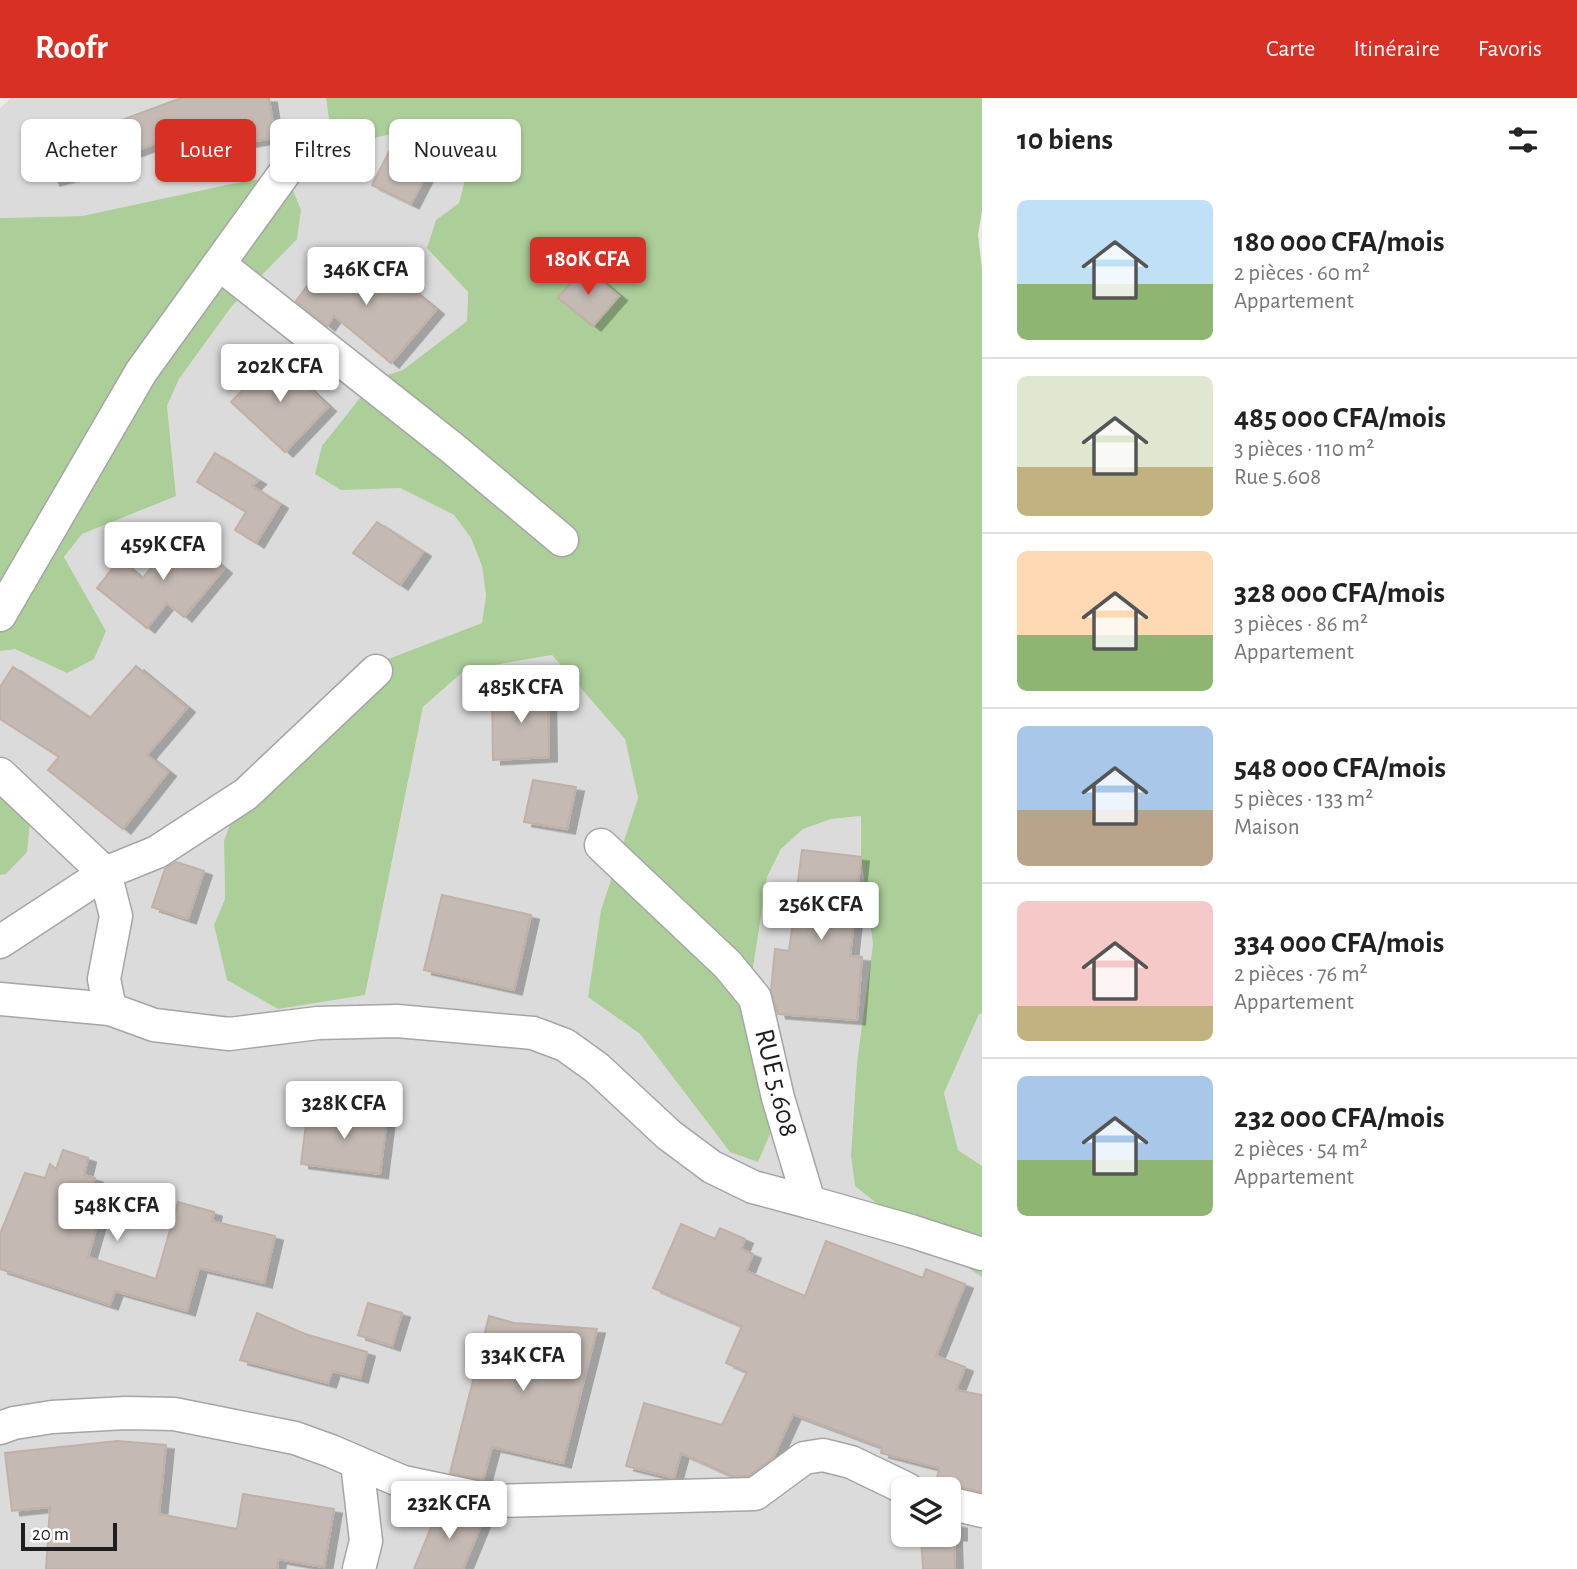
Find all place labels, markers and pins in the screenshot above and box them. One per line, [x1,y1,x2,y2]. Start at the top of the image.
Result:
pin: 180K CFA [516,238,660,297]
pin: 346K CFA [294,248,438,307]
pin: 202K CFA [208,344,352,404]
pin: 459K CFA [91,522,235,582]
pin: 485K CFA [449,666,593,725]
pin: 256K CFA [749,882,893,942]
pin: 328K CFA [272,1082,416,1141]
pin: 548K CFA [45,1184,189,1243]
pin: 334K CFA [451,1334,595,1393]
pin: 232K CFA [377,1482,521,1541]

